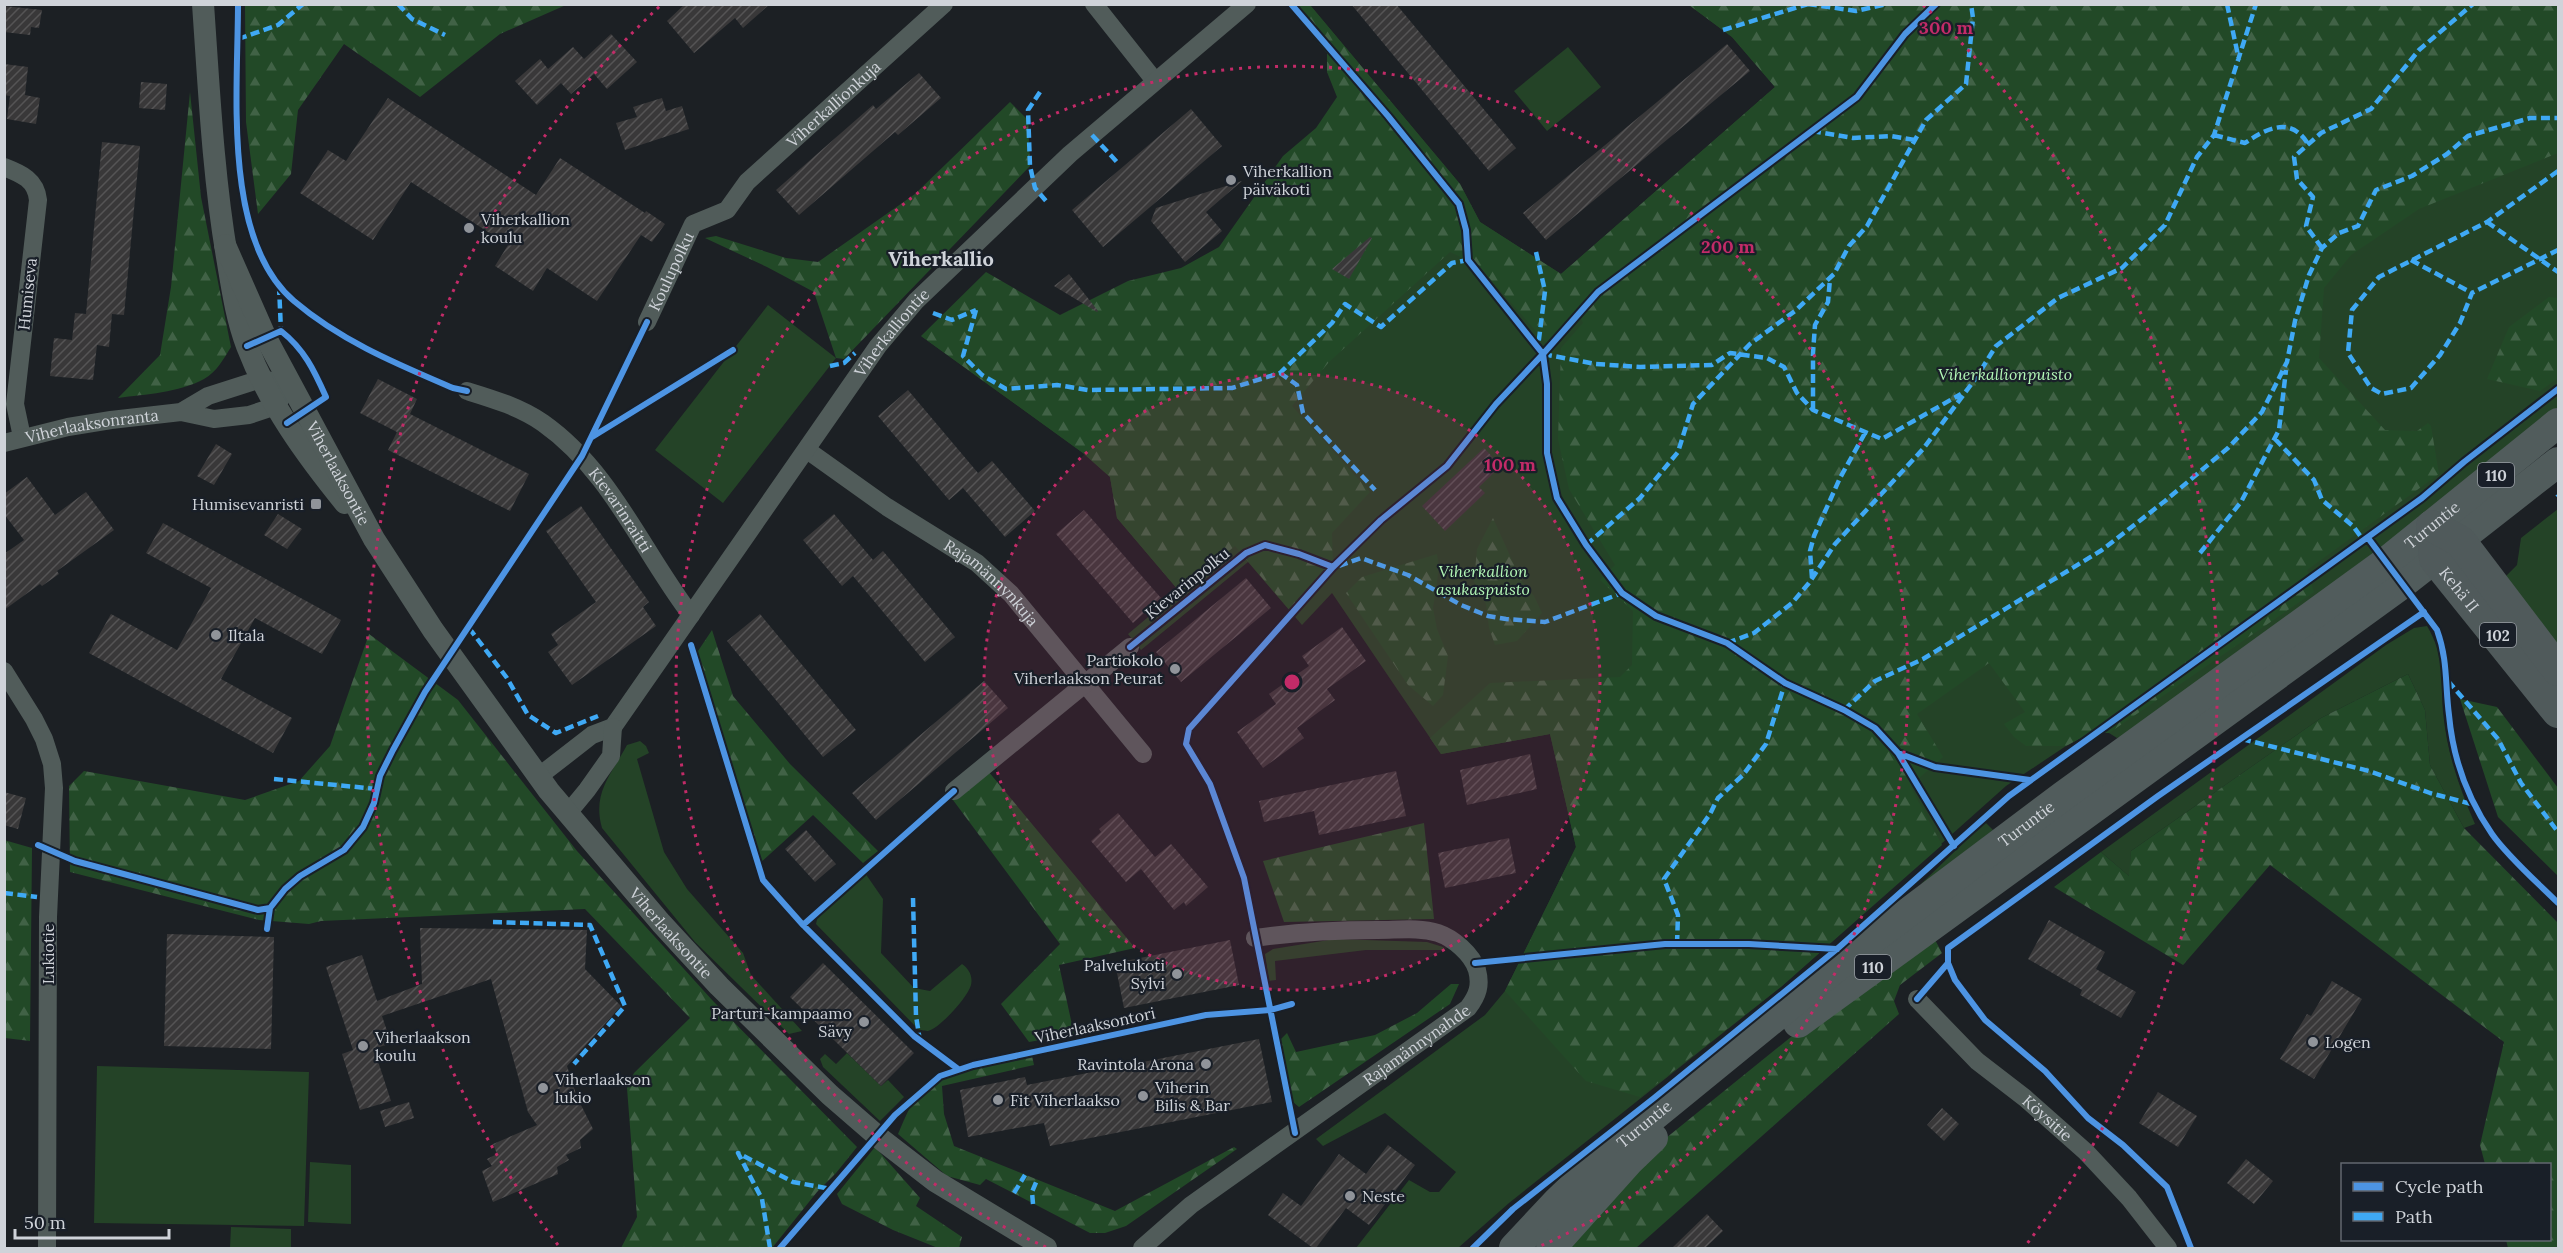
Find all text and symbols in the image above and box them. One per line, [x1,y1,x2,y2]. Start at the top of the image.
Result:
text: 300 m [1919,16,1974,39]
street label: Viherkallionkuja [782,56,885,152]
place label: Viherkallion päiväkoti [1242,161,1332,199]
marker: Viherkallion päiväkoti [1224,173,1238,187]
place label: Viherkallion koulu [480,209,570,247]
marker: Viherkallion koulu [462,221,476,235]
street label: Koulupolku [644,228,698,314]
text: 200 m [1701,235,1755,258]
district label: Viherkallio [888,246,994,271]
street label: Humiseva [13,257,41,331]
street label: Viherkalliontie [849,284,933,381]
park label: Viherkallionpuisto [1938,364,2072,384]
street label: Viherlaaksonranta [22,405,160,447]
street label: Viherlaaksontie [302,417,375,529]
text: 100 m [1484,453,1536,476]
street label: Kievarinraitti [585,463,656,556]
road number: 110 [2478,463,2514,487]
place label: Humisevanristi [192,494,304,514]
street label: Turuntie [2400,496,2464,553]
marker: Humisevanristi [309,497,323,511]
street label: Rajamännynkuja [940,535,1043,630]
street label: Kievarinpolku [1141,543,1234,623]
park label: Viherkallion asukaspuisto [1436,561,1530,599]
street label: Kehä II [2435,563,2484,616]
road number: 102 [2480,623,2516,647]
place label: Iltala [228,625,265,645]
marker: Iltala [209,628,223,642]
place label: Partiokolo Viherlaakson Peurat [1013,650,1164,688]
marker: Partiokolo Viherlaakson Peurat [1168,662,1182,676]
centre of rings [1282,672,1302,692]
street label: Turuntie [1994,796,2058,851]
street label: Viherlaaksontie [625,883,717,983]
street label: Lukiotie [38,923,58,984]
place label: Palvelukoti Sylvi [1084,955,1165,993]
road number: 110 [1855,955,1891,979]
marker: Palvelukoti Sylvi [1170,967,1184,981]
street label: Rajamännynahde [1359,999,1474,1090]
street label: Viherlaaksontori [1032,1002,1157,1048]
place label: Parturi-kampaamo Sävy [711,1003,853,1041]
marker: Parturi-kampaamo Sävy [857,1015,871,1029]
place label: Viherlaakson koulu [374,1027,471,1065]
place label: Logen [2325,1032,2371,1052]
marker: Logen [2306,1035,2320,1049]
marker: Viherlaakson koulu [356,1039,370,1053]
place label: Ravintola Arona [1077,1054,1194,1074]
marker: Ravintola Arona [1199,1057,1213,1071]
place label: Viherlaakson lukio [554,1069,651,1107]
place label: Viherin Bilis & Bar [1154,1077,1230,1115]
marker: Viherlaakson lukio [536,1081,550,1095]
marker: Viherin Bilis & Bar [1136,1089,1150,1103]
place label: Fit Viherlaakso [1010,1090,1120,1110]
street label: Köysitie [2018,1091,2077,1146]
marker: Fit Viherlaakso [991,1093,1005,1107]
street label: Turuntie [1612,1095,1676,1152]
legend [2341,1163,2551,1241]
text: Cycle path [2395,1175,2484,1198]
place label: Neste [1362,1186,1405,1206]
marker: Neste [1343,1189,1357,1203]
scale bar [15,1202,170,1240]
text: Path [2395,1205,2433,1228]
text: 50 m [24,1211,66,1234]

